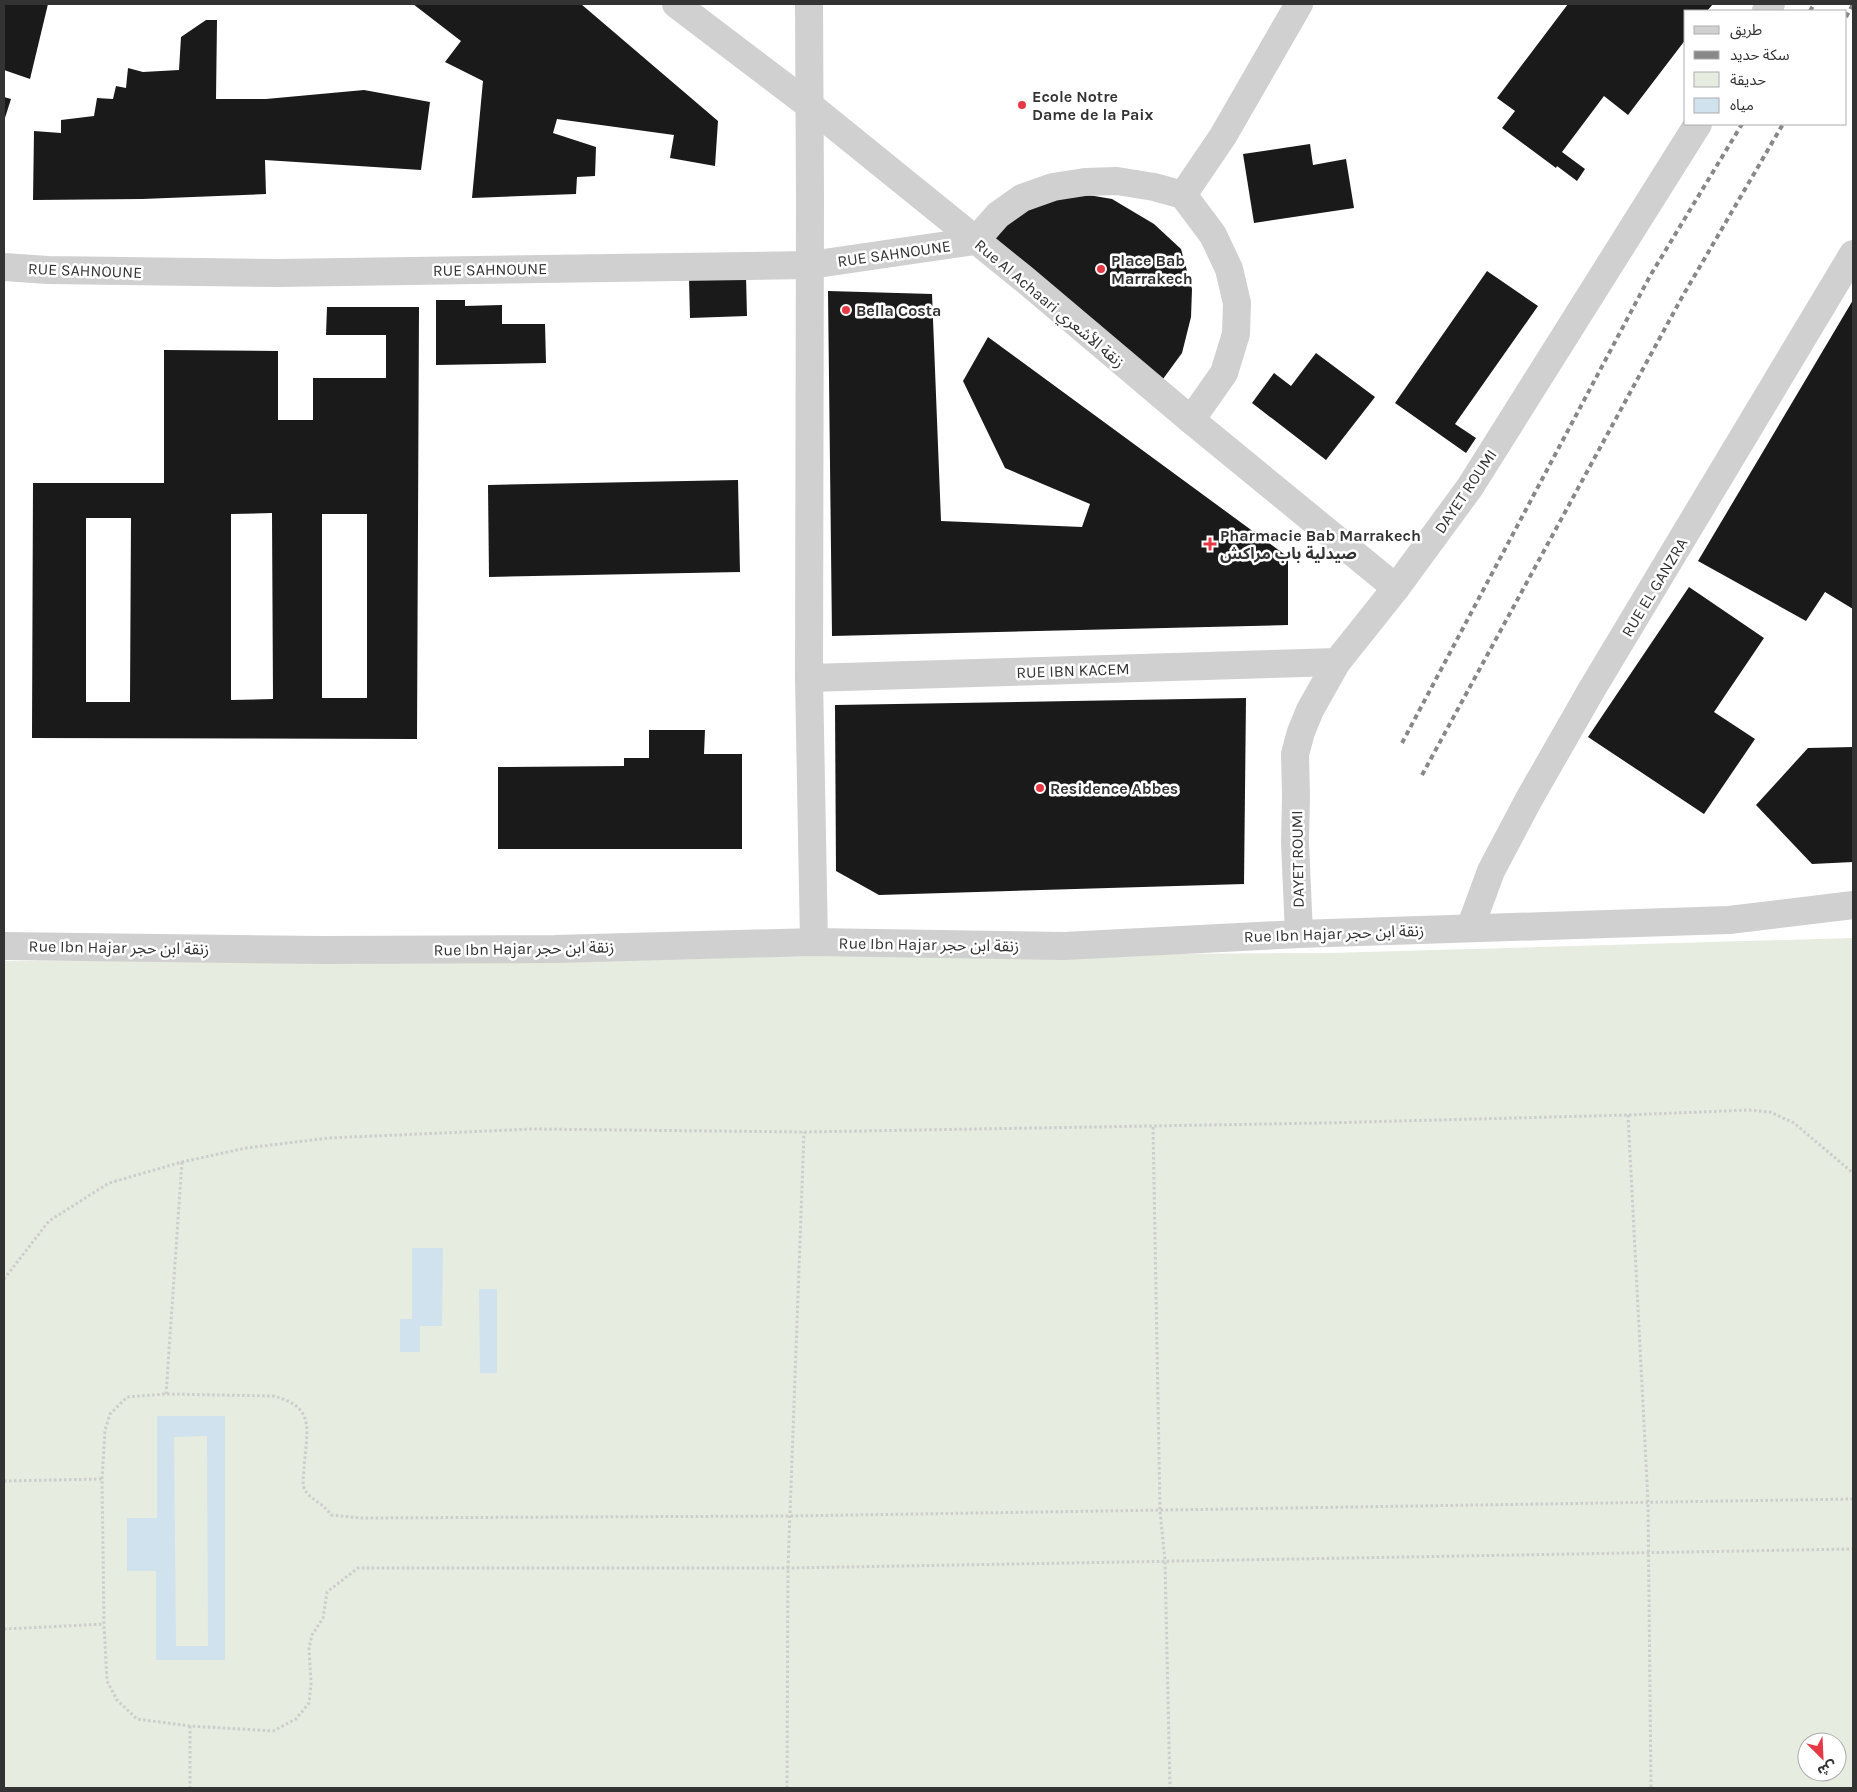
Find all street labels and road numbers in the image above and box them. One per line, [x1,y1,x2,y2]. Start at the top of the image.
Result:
street label: Rue Al Achaari زنقة الأشعري [969,235,1128,374]
street label: RUE SAHNOUNE [836,236,952,271]
street label: RUE SAHNOUNE [28,259,142,282]
street label: RUE SAHNOUNE [433,259,547,280]
street label: DAYET ROUMI [1430,446,1501,537]
street label: RUE EL GANZRA [1617,534,1691,640]
street label: RUE IBN KACEM [1016,659,1130,682]
street label: DAYET ROUMI [1287,810,1308,908]
street label: Rue Ibn Hajar زنقة ابن حجر [1243,921,1425,946]
street label: Rue Ibn Hajar زنقة ابن حجر [839,933,1019,956]
street label: Rue Ibn Hajar زنقة ابن حجر [29,936,209,959]
street label: Rue Ibn Hajar زنقة ابن حجر [434,937,614,960]

